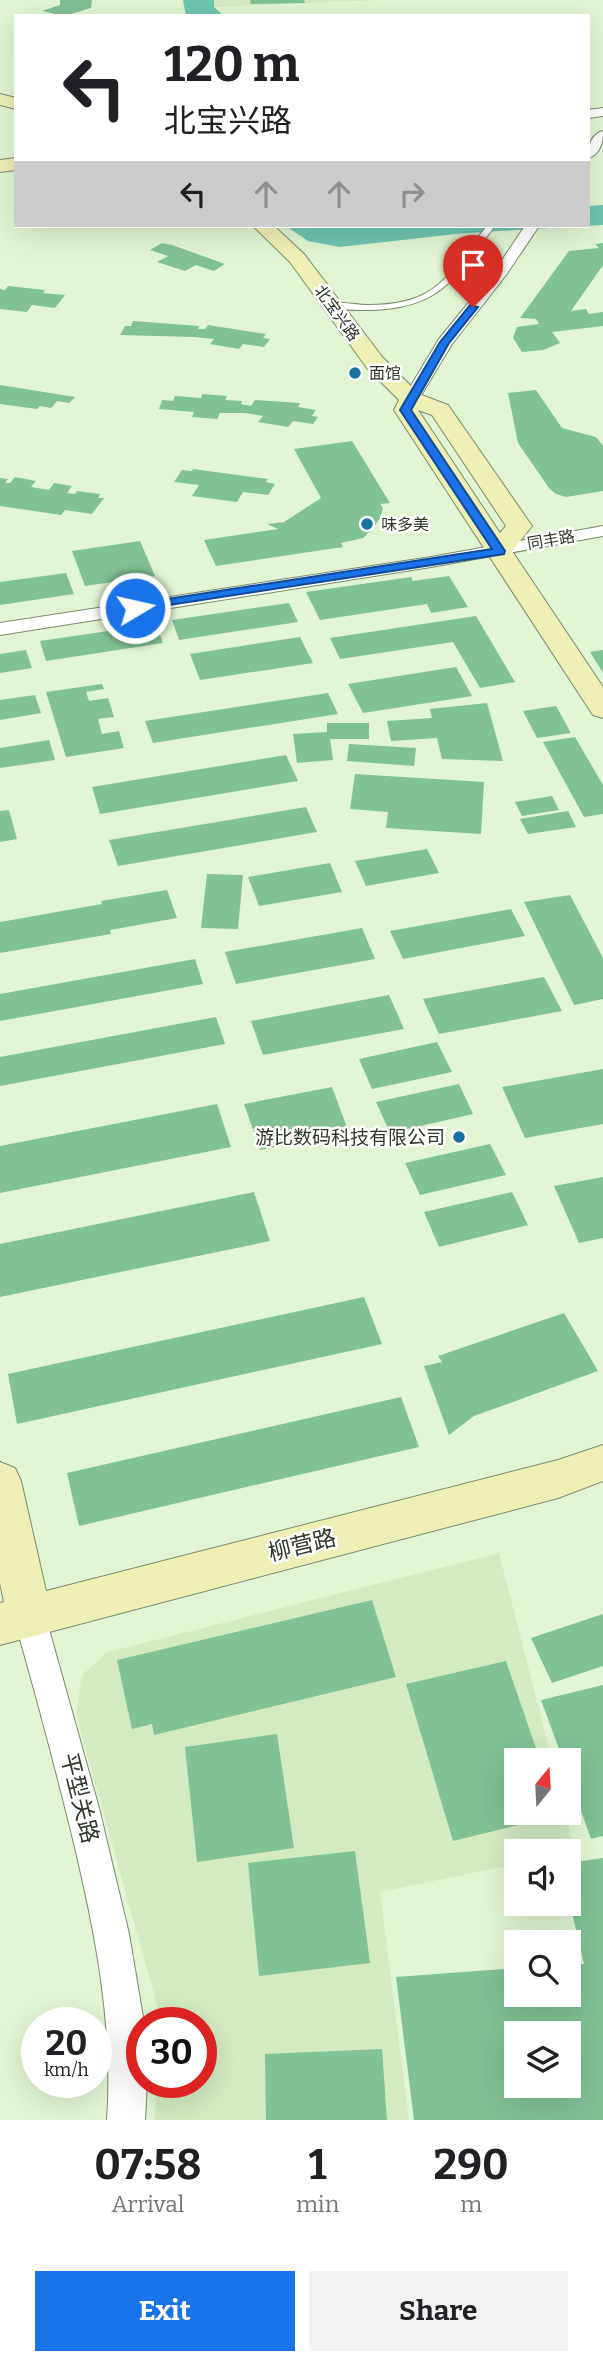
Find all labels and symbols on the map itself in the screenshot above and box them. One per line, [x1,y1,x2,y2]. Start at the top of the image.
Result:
pin [443,235,503,307]
street label: 北宝兴路 [311,282,363,344]
place label: 面馆 [369,364,401,383]
marker: 面馆 [347,365,363,381]
place label: 味多美 [381,515,429,534]
marker: 味多美 [359,516,375,532]
street label: 同丰路 [526,526,576,554]
position arrow [98,571,172,645]
place label: 游比数码科技有限公司 [255,1126,445,1149]
marker: 游比数码科技有限公司 [451,1129,467,1145]
street label: 柳营路 [265,1523,339,1567]
north arrow [504,1748,581,1825]
street label: 平型关路 [55,1750,105,1846]
speed limit sign: 30 [126,2007,217,2098]

